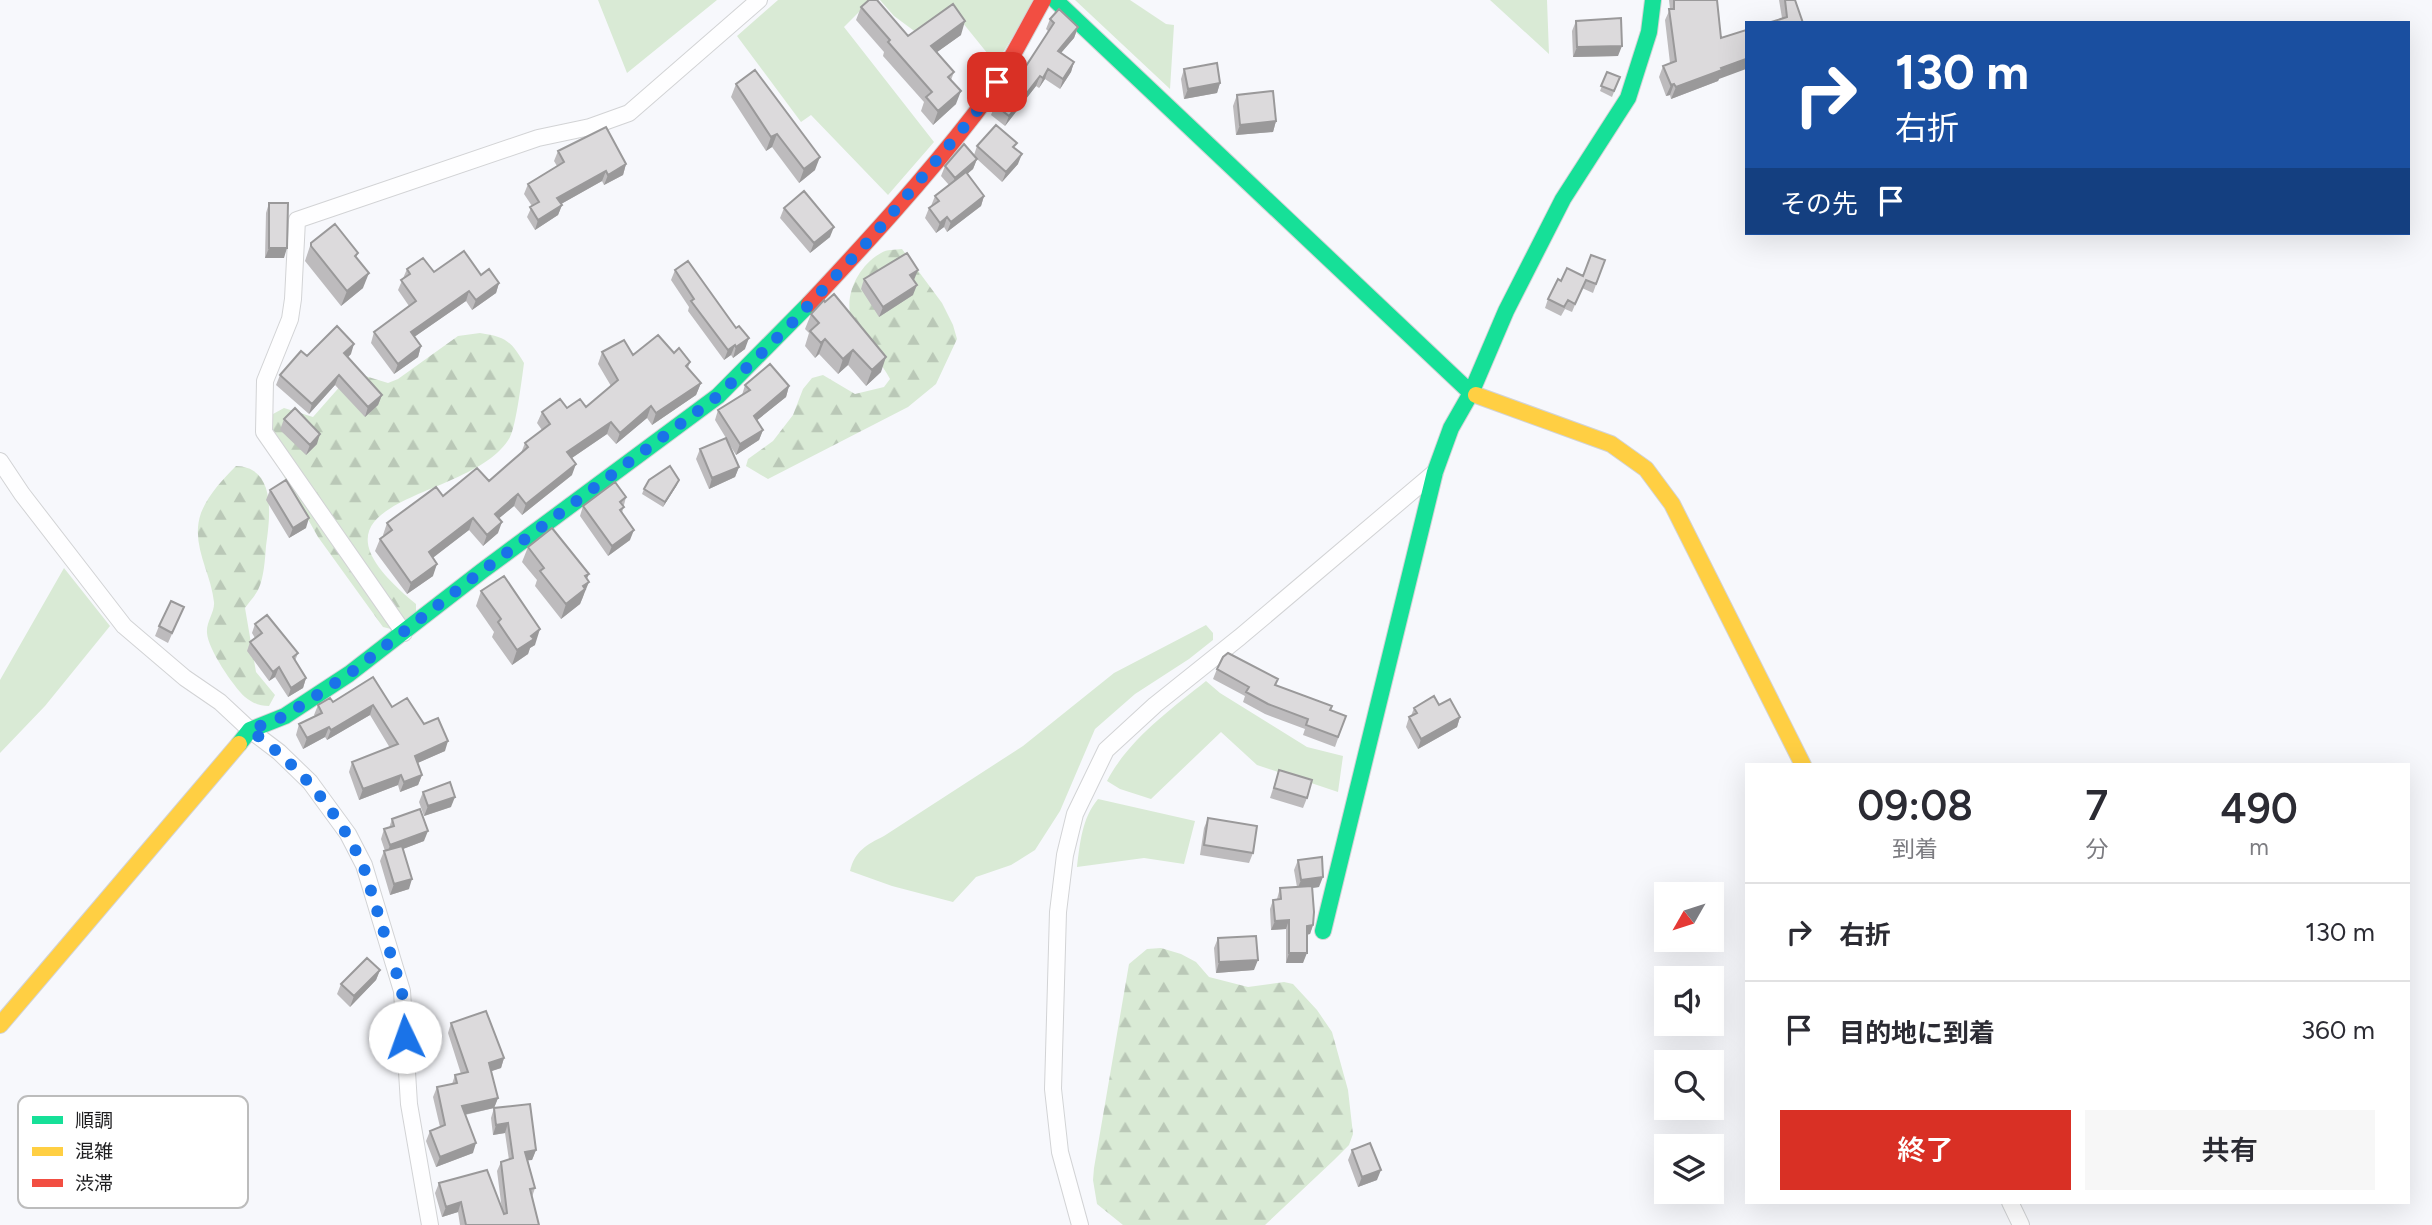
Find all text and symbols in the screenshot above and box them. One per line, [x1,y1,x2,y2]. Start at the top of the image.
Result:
text: 130 m [1895,42,2029,101]
icon: right [1780,49,1871,140]
pin [967,52,1027,112]
icon: arrive [978,63,1016,101]
text: 右折 [1895,109,1959,147]
icon: arrive [1872,182,1910,220]
text: その先 [1780,188,1858,220]
text: 09:08 [1857,780,1973,831]
text: 7 [2085,780,2108,831]
text: 490 [2220,783,2298,834]
text: m [2249,833,2269,861]
text: 到着 [1892,835,1938,863]
text: 分 [2085,835,2108,863]
north arrow [1654,882,1724,952]
map controls [1654,882,1724,1204]
icon: right [1780,913,1818,951]
text: 130 m [2305,916,2375,948]
text: 右折 [1839,919,1891,951]
button: sound [1654,966,1724,1036]
position arrow [368,1000,442,1074]
icon: arrive [1780,1011,1818,1049]
text: 360 m [2301,1014,2375,1046]
text: 目的地に到着 [1839,1017,1995,1049]
button: search [1654,1050,1724,1120]
legend [18,1096,248,1208]
text: 順調 [75,1109,113,1132]
button: 終了 [1780,1110,2071,1190]
button: 共有 [2085,1110,2375,1190]
button: layers [1654,1134,1724,1204]
text: 混雑 [75,1140,113,1163]
text: 渋滞 [75,1172,113,1195]

